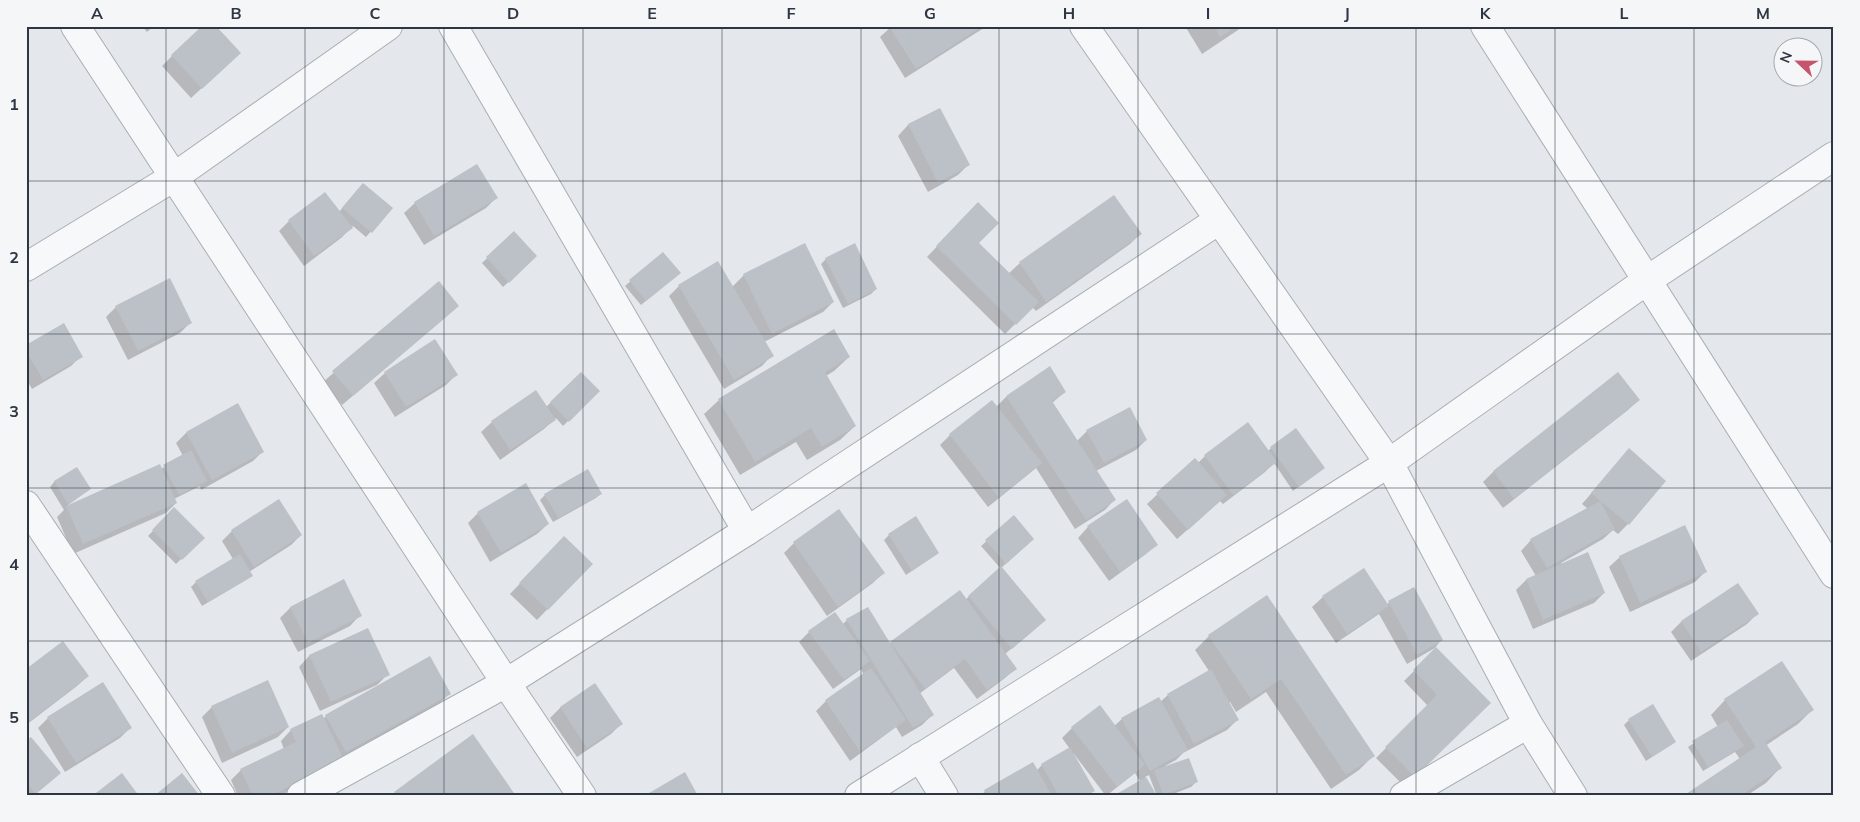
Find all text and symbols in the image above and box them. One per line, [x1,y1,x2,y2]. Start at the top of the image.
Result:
text: A [91,3,103,23]
text: B [230,3,242,23]
text: C [370,3,381,23]
text: D [507,3,519,23]
text: E [647,3,657,23]
text: F [786,3,796,23]
text: G [924,3,936,23]
text: H [1063,3,1075,23]
text: I [1206,3,1210,23]
text: J [1344,3,1350,23]
text: K [1480,3,1492,23]
text: L [1620,3,1629,23]
text: M [1756,3,1770,23]
north arrow [1772,38,1822,88]
text: N [1776,49,1796,65]
text: 1 [9,94,19,114]
text: 2 [9,247,19,267]
text: 3 [9,401,19,421]
text: 4 [9,554,19,574]
text: 5 [9,707,19,727]

